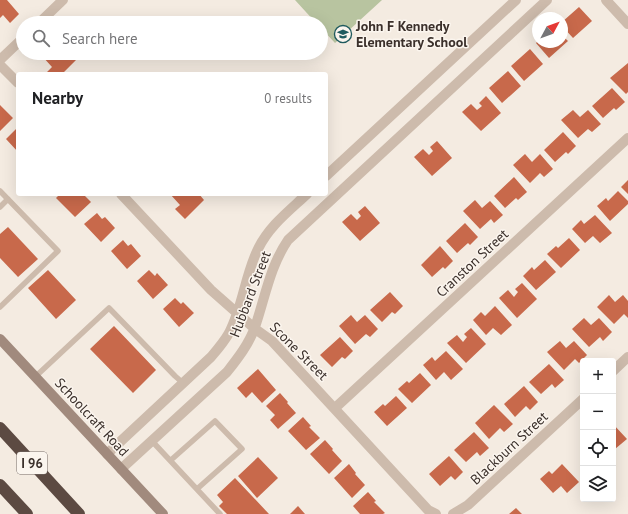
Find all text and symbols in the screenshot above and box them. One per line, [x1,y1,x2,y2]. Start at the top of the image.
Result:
north arrow [532,12,568,48]
search box [16,16,328,60]
place label: John F Kennedy Elementary School [355,17,468,51]
school or university icon: John F Kennedy Elementary School [333,24,353,44]
icon: search [30,27,52,49]
text: Search here [62,29,138,48]
text: Nearby [32,87,83,109]
text: 0 results [264,90,312,107]
street label: Cranston Street [432,225,512,301]
street label: Hubbard Street [225,248,275,340]
street label: Scone Street [266,318,332,384]
map controls [580,358,616,502]
button: + [580,358,616,394]
street label: Schoolcraft Road [51,374,133,460]
button: − [580,394,616,430]
street label: Blackburn Street [467,407,552,488]
button: locate [580,430,616,466]
road number: I 96 [17,452,47,474]
button: layers [580,466,616,502]

